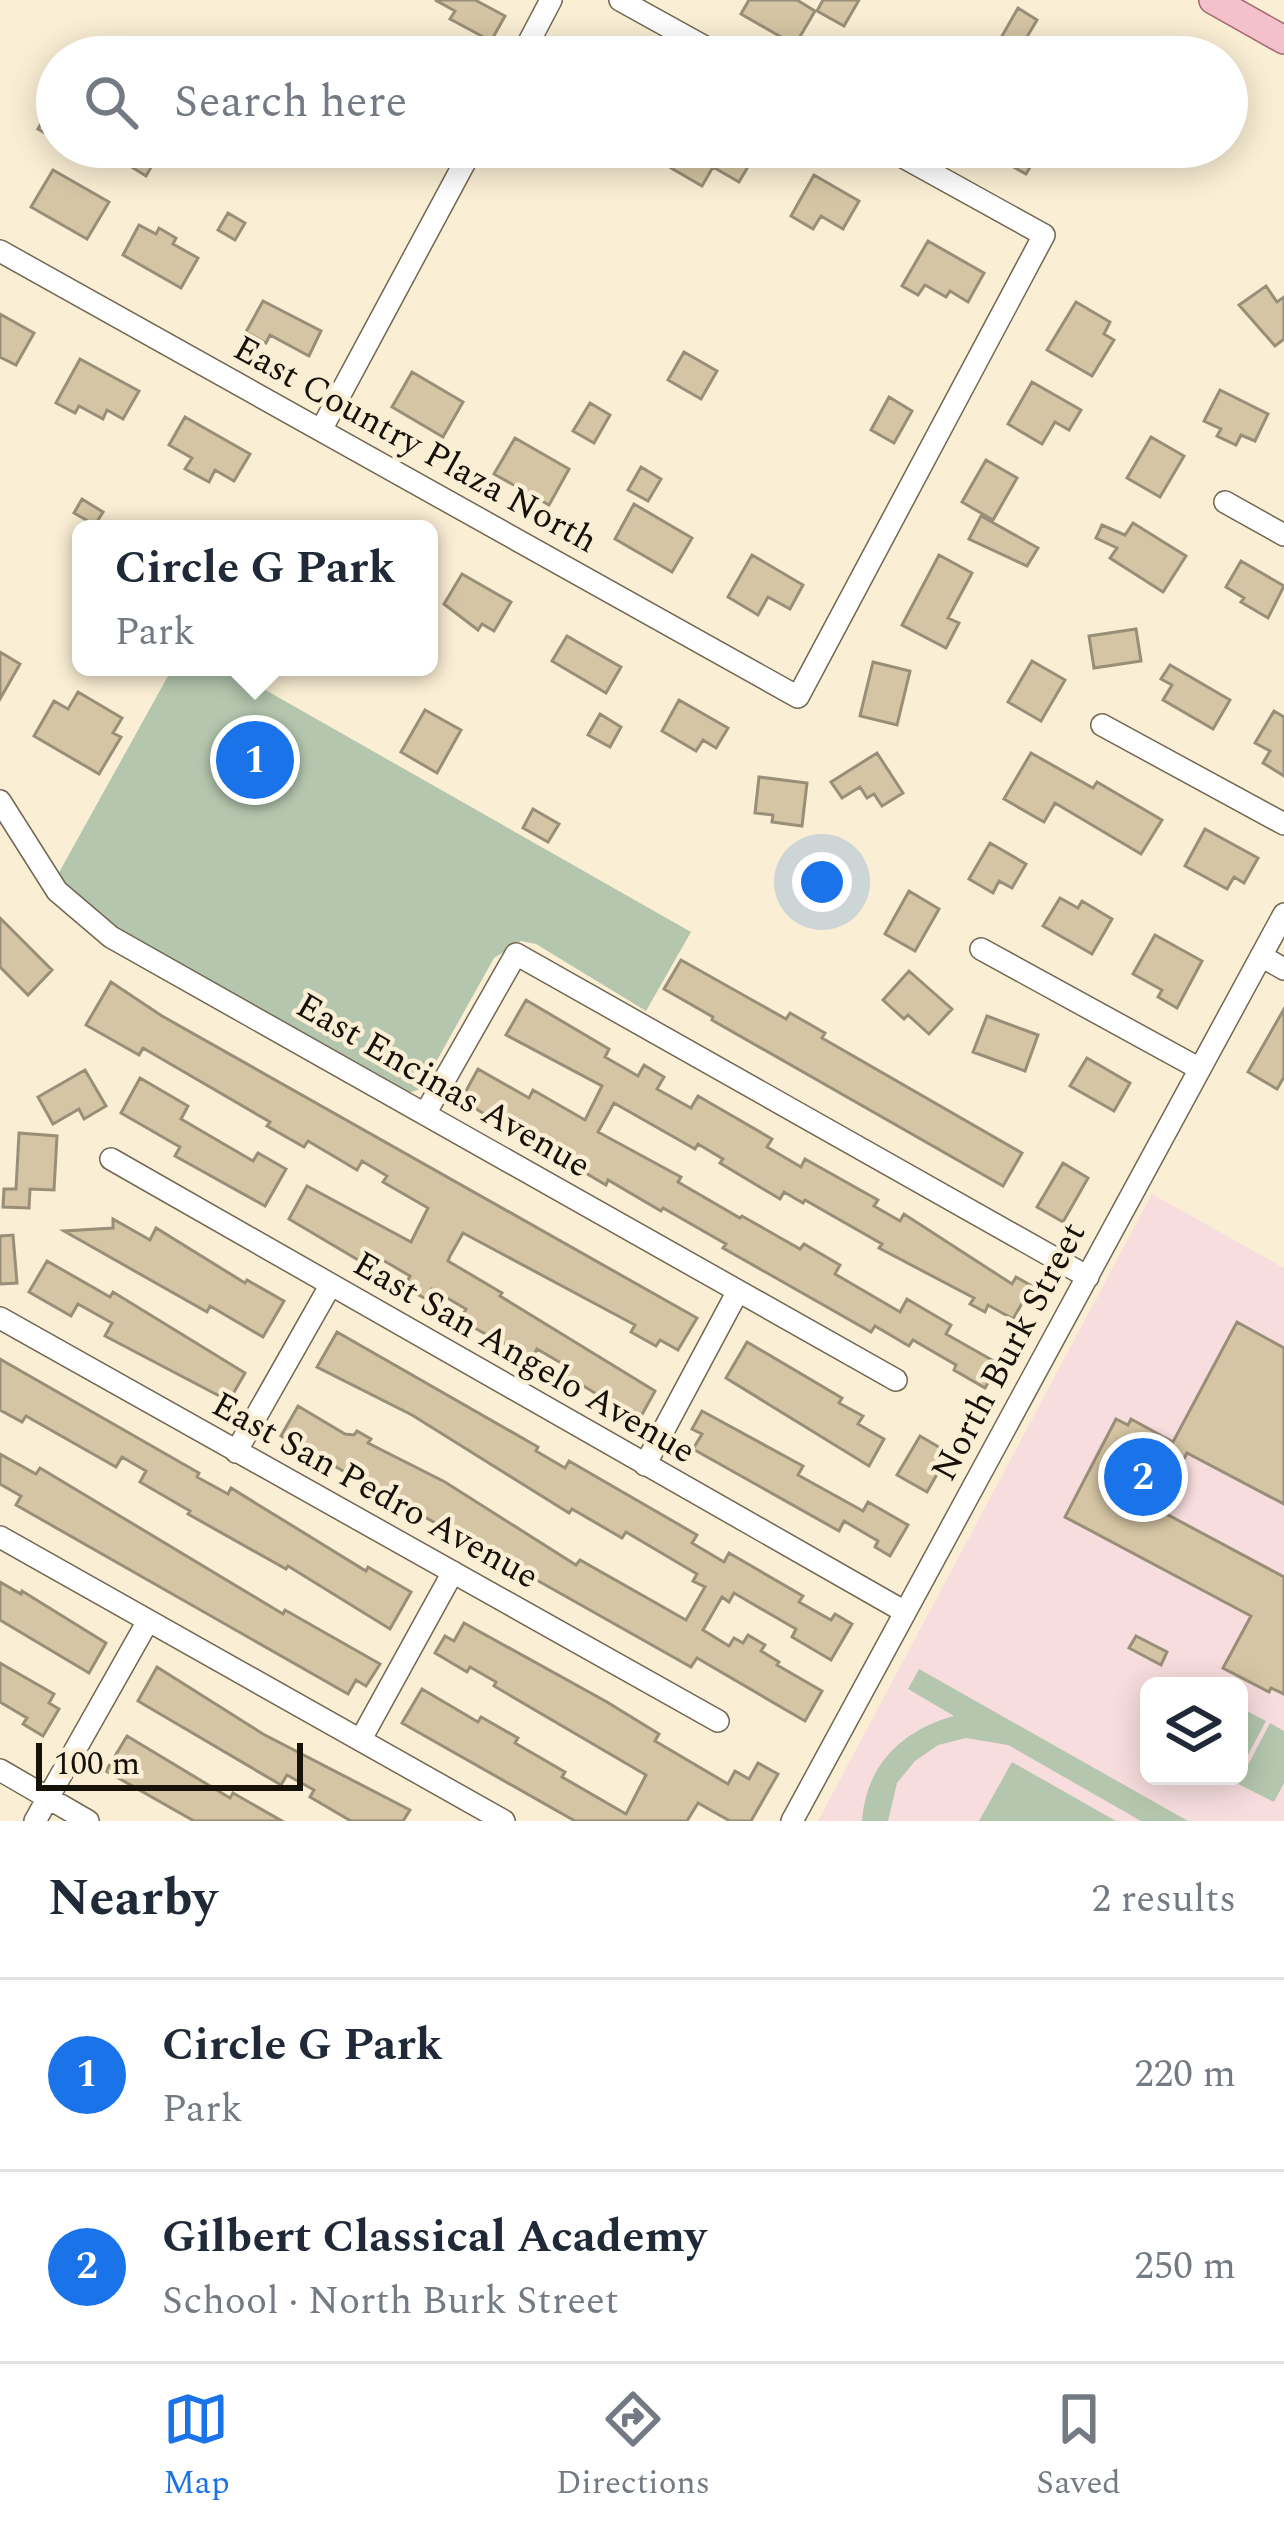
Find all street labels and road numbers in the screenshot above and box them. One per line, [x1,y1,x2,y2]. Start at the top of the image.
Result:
street label: East Country Plaza North [223,322,607,568]
street label: East Encinas Avenue [285,979,601,1193]
street label: North Burk Street [917,1212,1101,1492]
street label: East San Angelo Avenue [342,1237,706,1479]
street label: East San Pedro Avenue [201,1378,549,1604]

